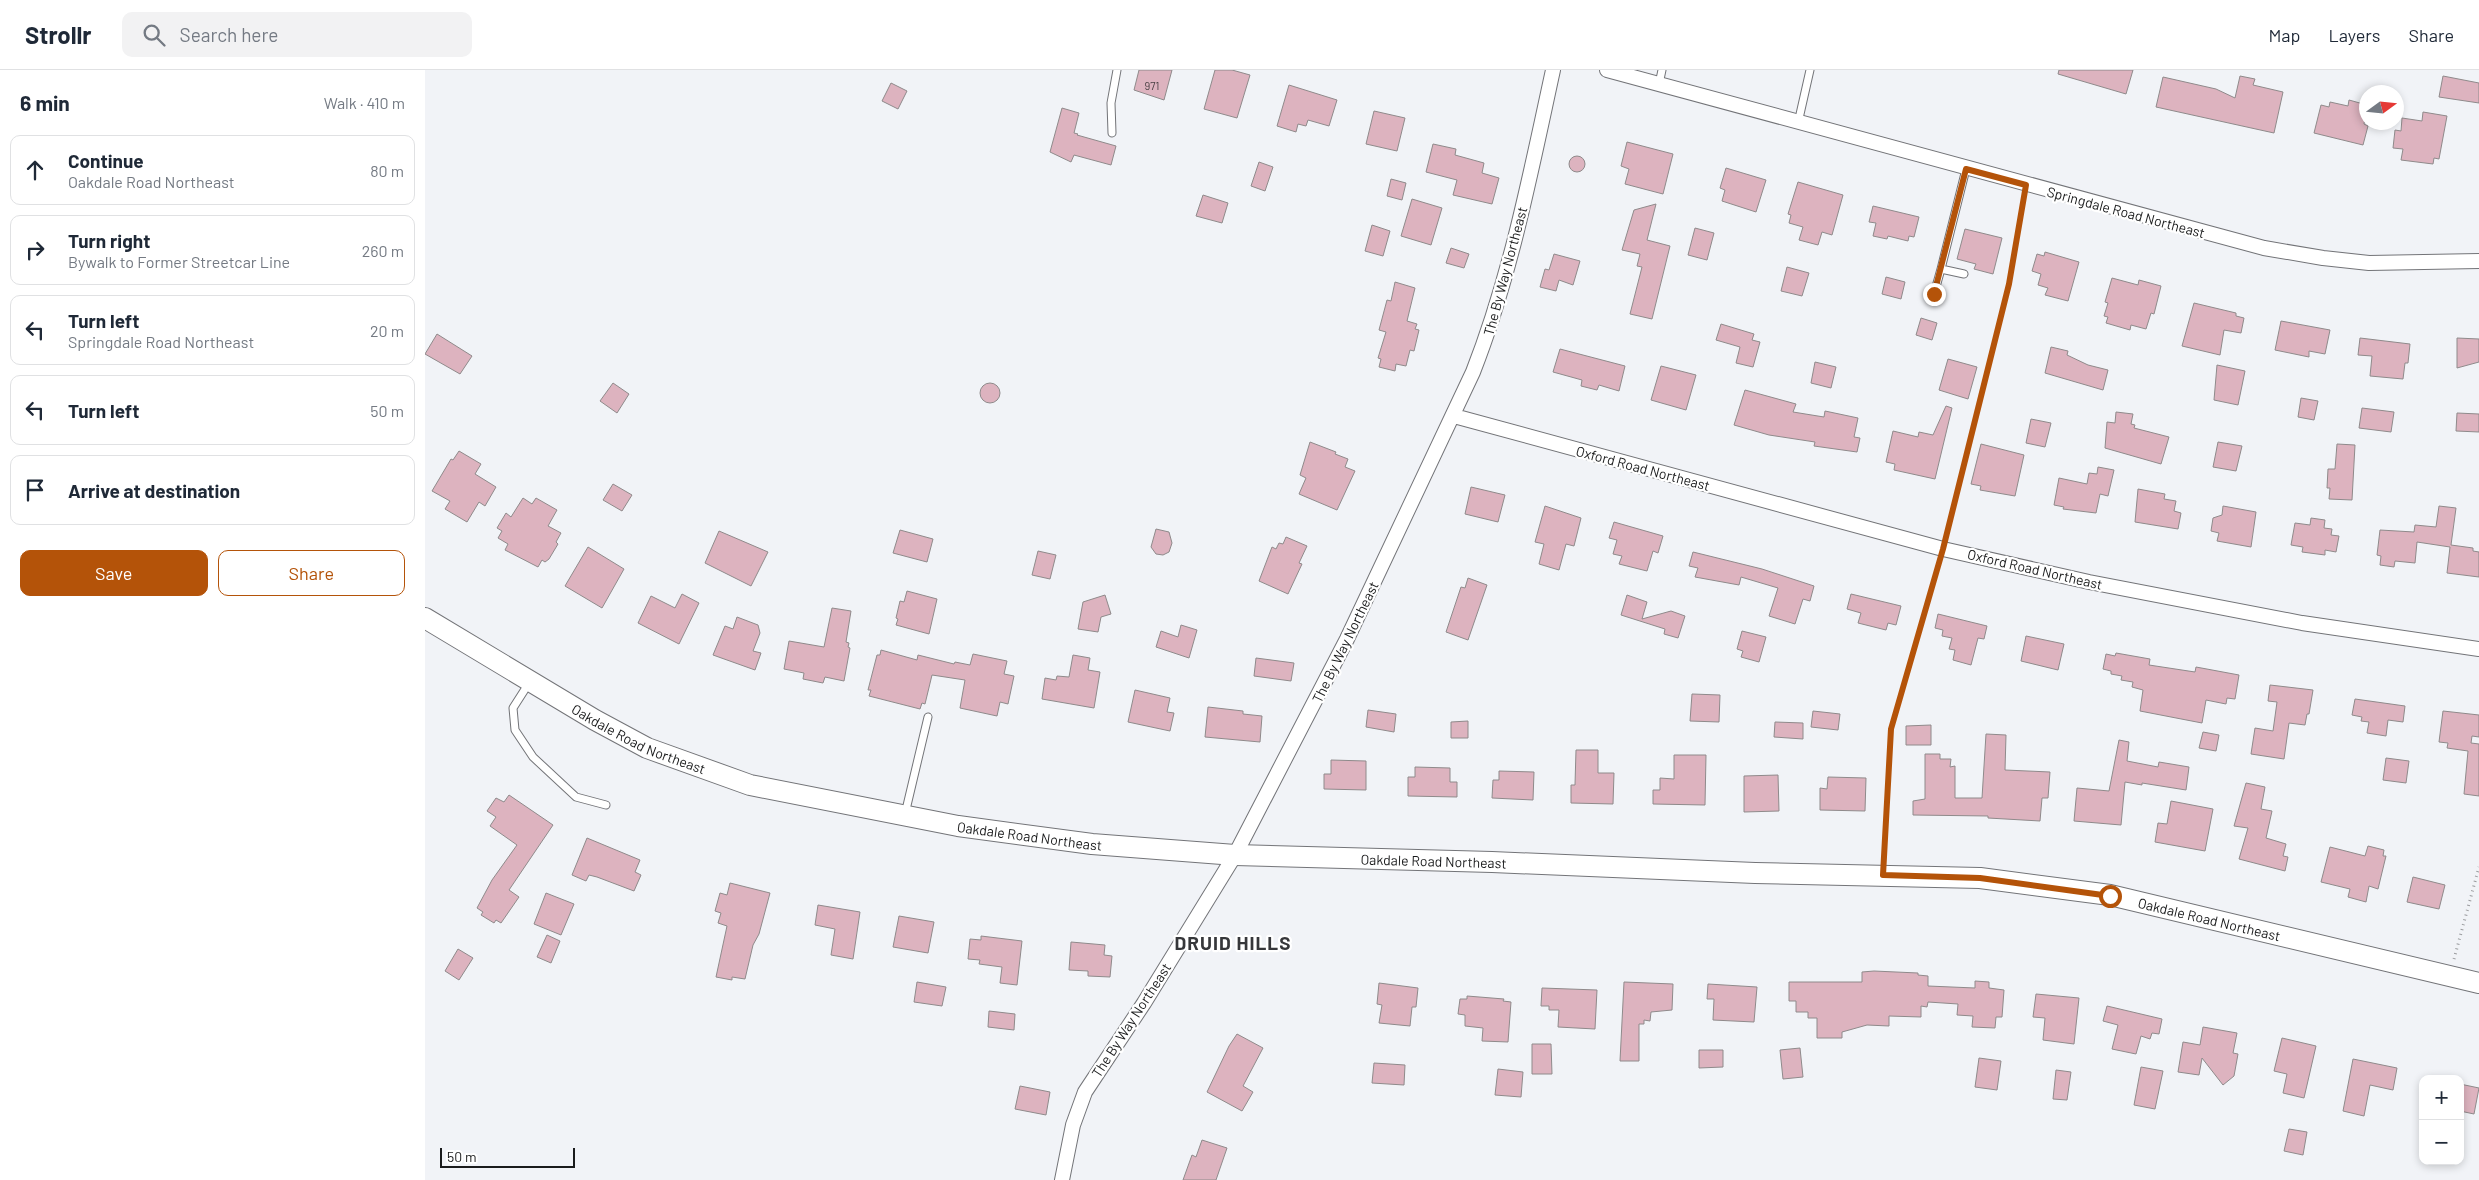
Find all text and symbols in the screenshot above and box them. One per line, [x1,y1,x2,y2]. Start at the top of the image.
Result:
search box [122,12,472,57]
text: Strollr [25,20,92,49]
icon: search [140,21,168,49]
text: Search here [180,23,278,46]
text: Map [2268,24,2300,46]
text: Layers [2328,24,2381,46]
text: Share [2409,24,2454,46]
house number: 971 [1145,79,1159,92]
north arrow [2359,85,2404,130]
text: 6 min [20,90,70,115]
text: Walk · 410 m [324,93,405,112]
text: Continue [68,149,144,172]
icon: ahead [21,156,49,184]
text: 80 m [370,161,404,180]
text: Oakdale Road Northeast [68,172,235,191]
street label: Springdale Road Northeast [2045,183,2207,241]
street label: The By Way Northeast [1480,205,1530,337]
text: Turn right [68,229,150,252]
icon: right [21,236,49,264]
text: 260 m [362,241,404,260]
text: Bywalk to Former Streetcar Line [68,252,290,271]
route end [1923,283,1946,306]
text: Turn left [68,309,139,332]
icon: left [21,316,49,344]
text: 20 m [370,321,404,340]
text: Springdale Road Northeast [68,332,254,351]
icon: left [21,396,49,424]
text: Turn left [68,399,139,422]
text: 50 m [370,401,404,420]
street label: Oxford Road Northeast [1574,442,1712,494]
icon: arrive [21,476,49,504]
text: Arrive at destination [68,479,240,502]
street label: Oxford Road Northeast [1966,545,2104,593]
button: Save [20,550,208,596]
button: Share [218,550,405,596]
street label: The By Way Northeast [1308,579,1382,705]
street label: Oakdale Road Northeast [569,700,708,777]
street label: Oakdale Road Northeast [956,817,1103,853]
street label: Oakdale Road Northeast [1360,850,1507,871]
route start [2099,885,2122,908]
street label: Oakdale Road Northeast [2136,893,2282,944]
district label: DRUID HILLS [1175,931,1291,954]
street label: The By Way Northeast [1088,960,1174,1080]
map controls [2419,1075,2464,1165]
button: + [2419,1075,2464,1120]
button: − [2419,1120,2464,1165]
scale bar [440,1145,575,1168]
text: 50 m [447,1148,476,1165]

